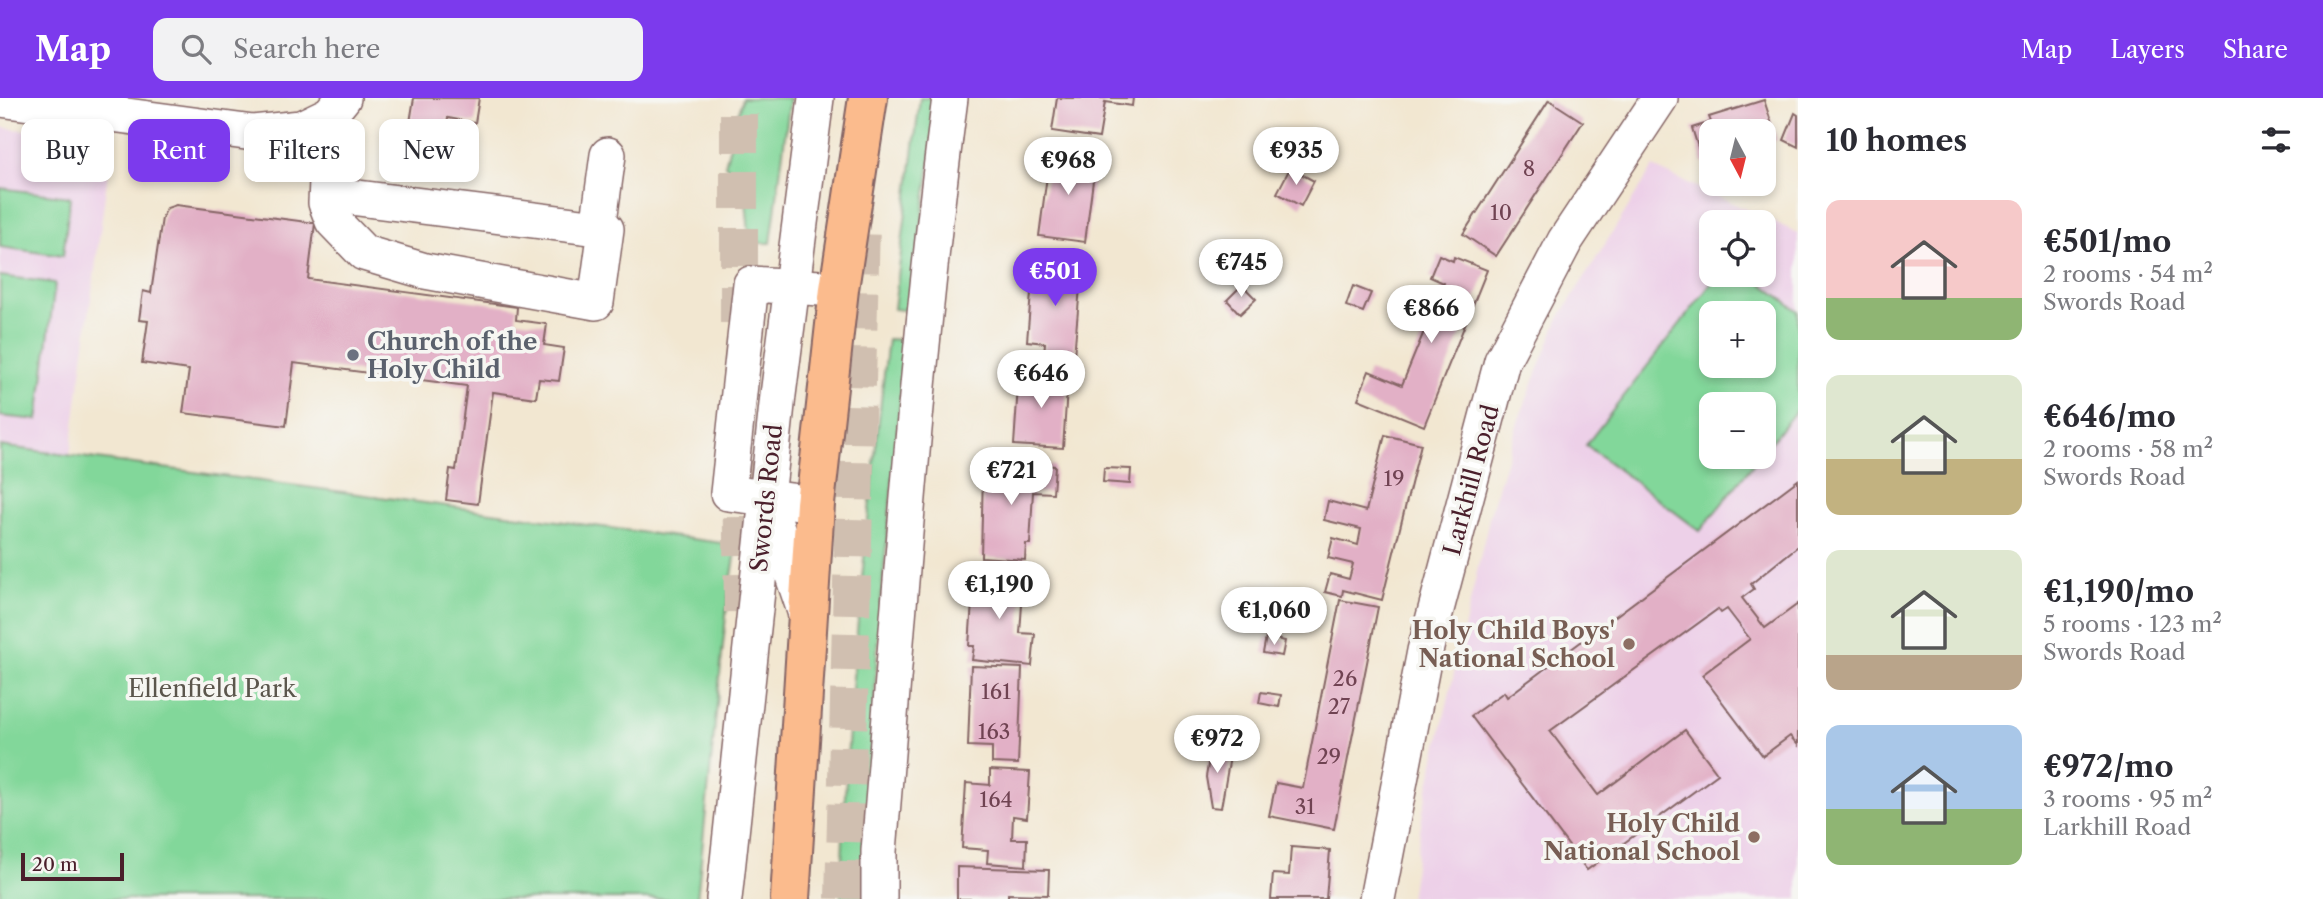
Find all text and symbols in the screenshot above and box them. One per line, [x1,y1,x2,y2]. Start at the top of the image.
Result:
search box [153,18,643,81]
text: Map [35,29,111,70]
icon: search [177,30,215,68]
text: Search here [233,33,380,65]
text: Map [2021,35,2072,64]
text: Layers [2110,35,2185,64]
text: Share [2223,35,2288,64]
chip: Buy [21,119,114,182]
chip: Rent [128,119,230,182]
chip: Filters [244,119,365,182]
chip: New [379,119,479,182]
north arrow [1699,119,1776,196]
map controls [1699,119,1776,469]
icon: filters [2257,121,2295,159]
text: 10 homes [1826,122,1967,159]
pin: €935 [1255,127,1337,187]
text: €935 [1269,136,1323,164]
pin: €968 [1027,138,1109,197]
text: €968 [1040,146,1096,174]
house number: 8 [1523,156,1535,181]
house number: 10 [1490,200,1512,225]
button: locate [1699,210,1776,287]
text: €501/mo [2043,223,2171,260]
icon: home [1882,228,1966,312]
pin: €745 [1200,240,1282,299]
pin: €501 [1014,248,1096,308]
text: €745 [1215,248,1267,276]
text: €501 [1029,257,1081,285]
text: 2 rooms · 54 m² [2043,260,2213,288]
pin: €866 [1390,286,1472,345]
text: Swords Road [2043,288,2186,316]
text: €866 [1403,294,1459,322]
button: + [1699,301,1776,378]
place label: Church of the Holy Child [367,327,537,384]
marker: Church of the Holy Child [345,347,361,363]
pin: €646 [1000,350,1082,410]
text: €646 [1013,359,1069,387]
button: − [1699,392,1776,469]
text: €646/mo [2043,398,2176,435]
street label: Larkhill Road [1437,401,1505,558]
icon: home [1882,403,1966,487]
street label: Swords Road [744,422,788,573]
text: 2 rooms · 58 m² [2043,435,2213,463]
pin: €721 [970,448,1052,507]
text: €721 [986,456,1036,484]
text: Swords Road [2043,463,2186,491]
house number: 19 [1383,466,1405,491]
pin: €1,190 [942,561,1056,621]
text: €1,190 [964,570,1034,598]
text: €1,190/mo [2043,573,2194,610]
icon: home [1882,578,1966,662]
pin: €1,060 [1217,588,1331,647]
text: €1,060 [1237,596,1311,624]
text: 5 rooms · 123 m² [2043,610,2222,638]
place label: Holy Child Boys' National School [1412,616,1615,673]
marker: Holy Child Boys' National School [1621,636,1637,652]
text: Swords Road [2043,638,2186,666]
house number: 26 [1333,666,1357,691]
park label: Ellenfield Park [128,674,297,703]
house number: 161 [981,679,1011,704]
house number: 27 [1328,694,1351,719]
pin: €972 [1176,716,1258,775]
house number: 163 [978,719,1010,744]
text: €972 [1190,724,1244,752]
house number: 29 [1317,744,1341,769]
text: €972/mo [2043,748,2174,785]
icon: home [1882,753,1966,837]
text: 3 rooms · 95 m² [2043,785,2212,813]
house number: 164 [979,787,1013,812]
house number: 31 [1295,794,1315,819]
place label: Holy Child National School [1544,809,1740,866]
text: Larkhill Road [2043,813,2191,841]
marker: Holy Child National School [1746,829,1762,845]
scale bar [21,850,124,882]
text: 20 m [32,853,78,876]

